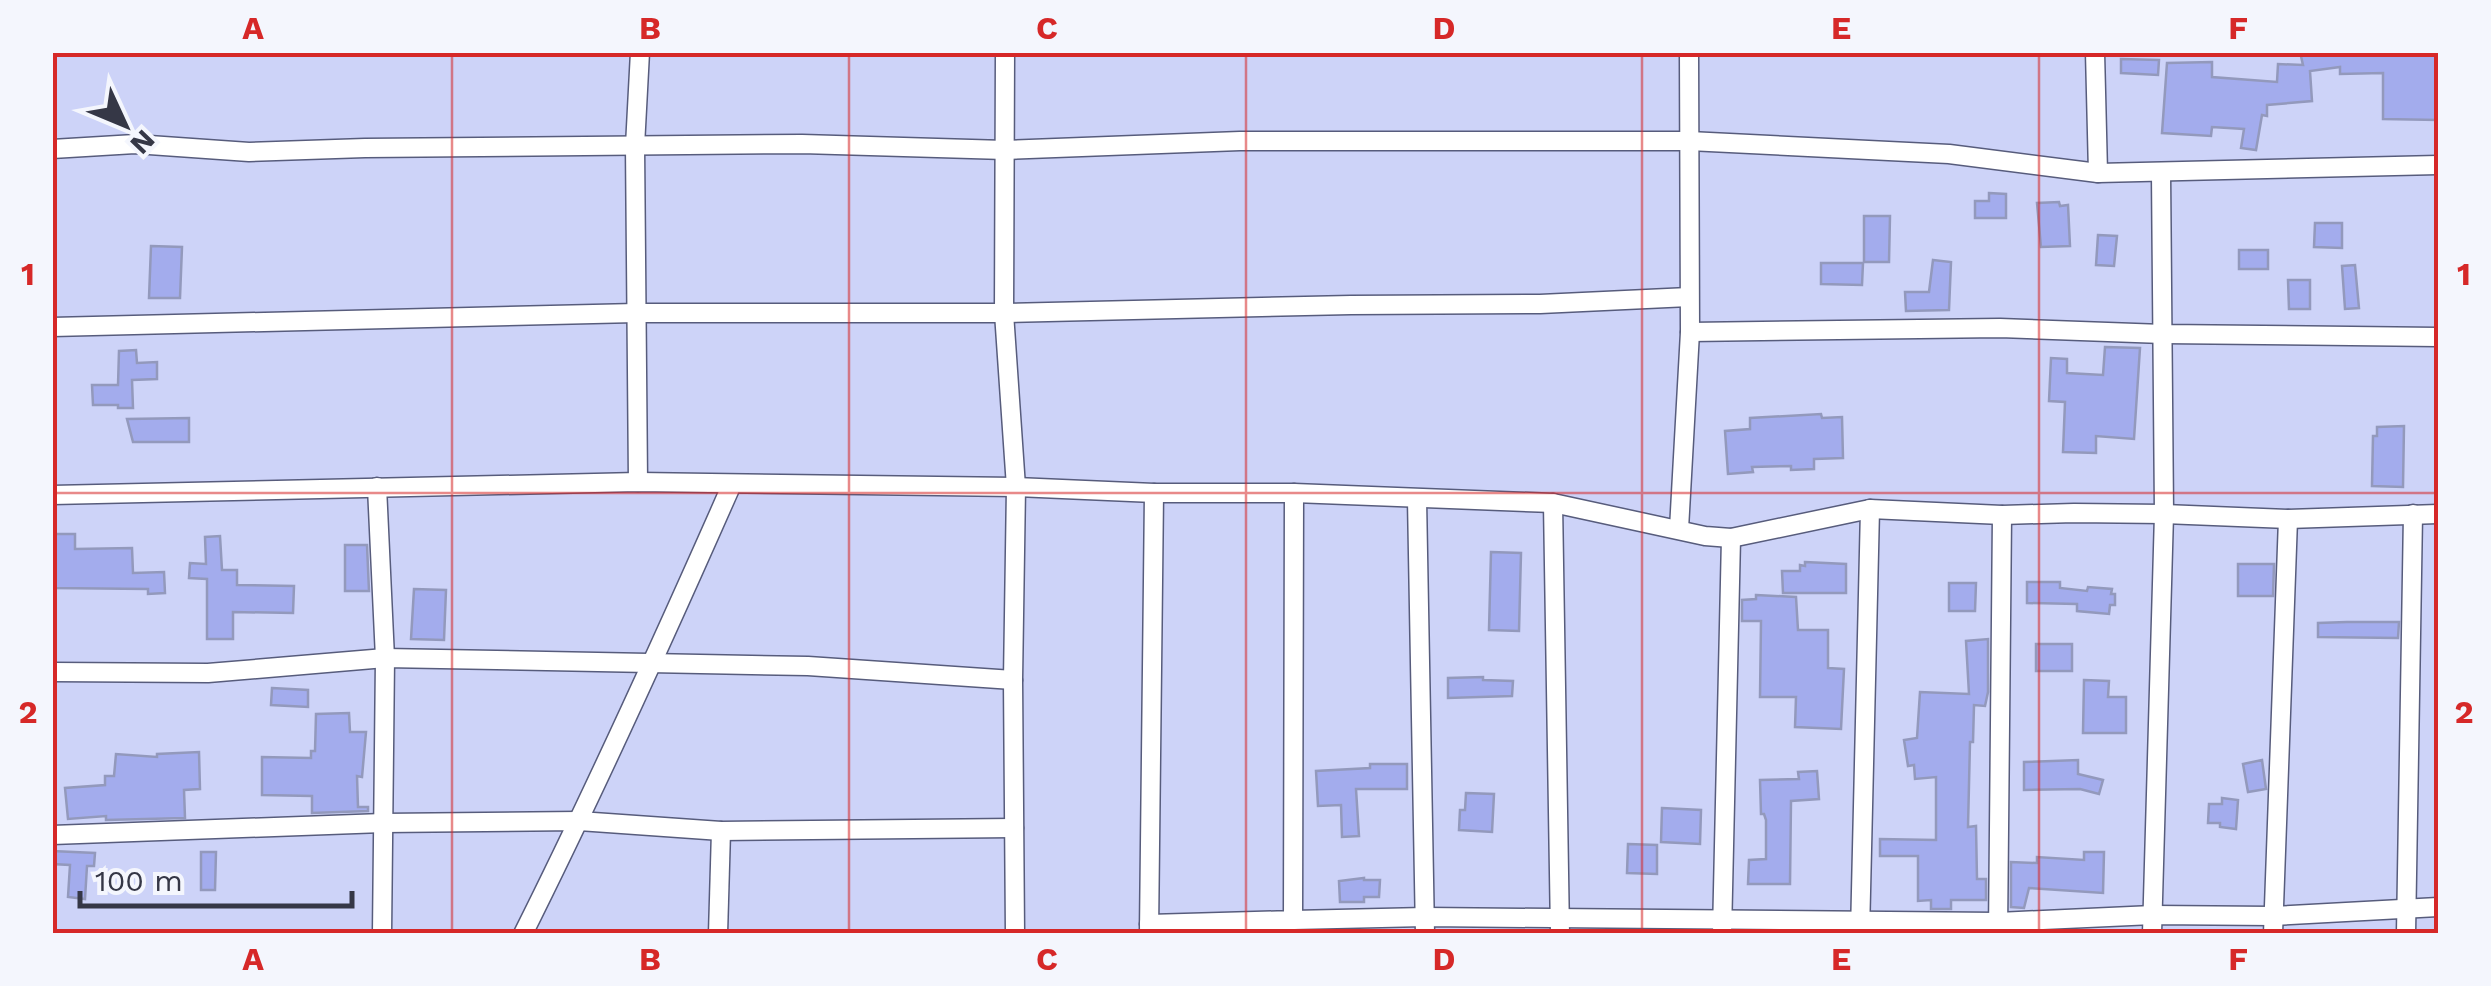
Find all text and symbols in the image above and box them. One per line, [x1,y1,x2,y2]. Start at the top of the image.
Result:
text: A [242,9,264,47]
text: B [639,9,661,47]
text: C [1036,9,1058,47]
text: D [1433,9,1455,47]
text: E [1831,9,1851,47]
text: F [2228,9,2248,47]
north arrow [75,75,175,175]
text: N [124,123,162,161]
text: 1 [21,255,35,293]
text: 1 [2457,255,2471,293]
text: 2 [18,693,38,731]
text: 2 [2454,693,2474,731]
scale bar [80,846,352,908]
text: 100 m [95,863,183,898]
text: A [242,940,264,978]
text: B [639,940,661,978]
text: C [1036,940,1058,978]
text: D [1433,940,1455,978]
text: E [1831,940,1851,978]
text: F [2228,940,2248,978]

